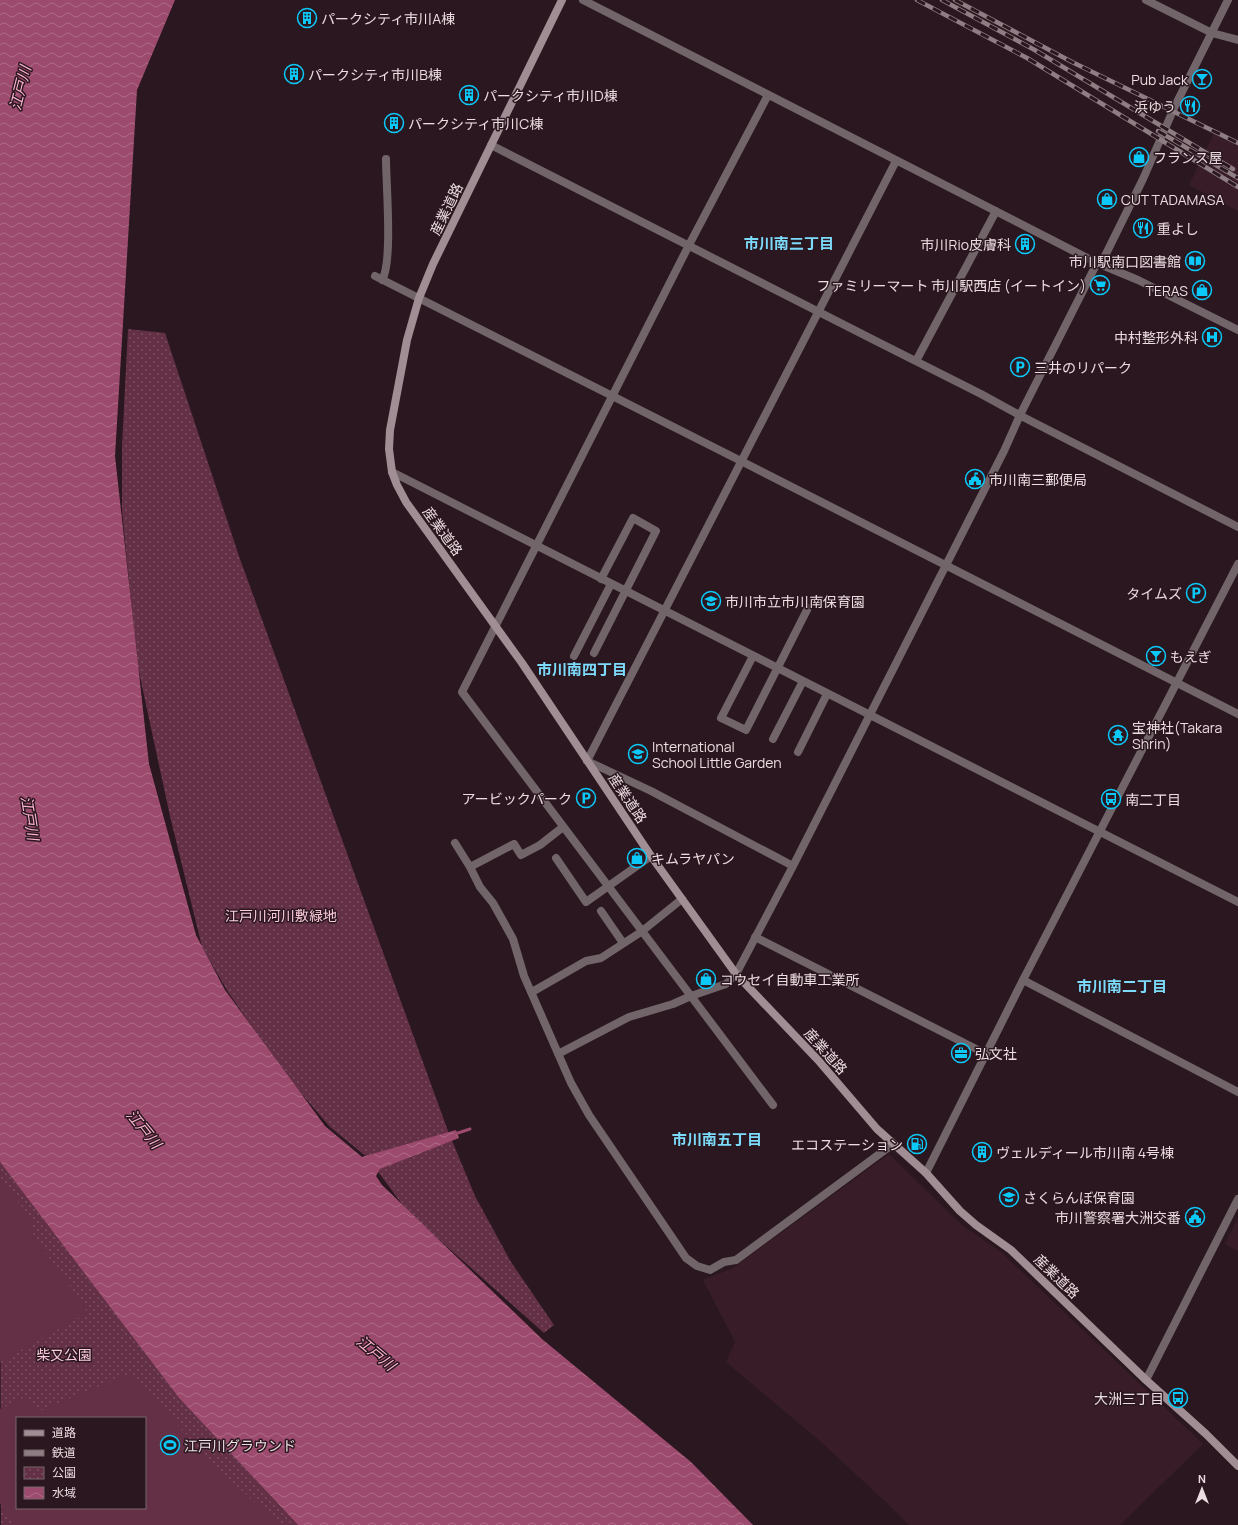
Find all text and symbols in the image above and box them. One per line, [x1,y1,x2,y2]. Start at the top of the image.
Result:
building icon: パークシティ市川A棟 [296,7,318,29]
place label: パークシティ市川A棟 [321,9,455,28]
water label: 江戸川 [4,62,36,112]
building icon: パークシティ市川B棟 [283,63,305,85]
place label: パークシティ市川B棟 [308,65,442,84]
bar icon: Pub Jack [1191,68,1213,90]
place label: Pub Jack [1131,70,1189,89]
building icon: パークシティ市川D棟 [458,84,480,106]
place label: パークシティ市川D棟 [483,86,618,105]
restaurant icon: 浜ゆう [1179,95,1201,117]
place label: 浜ゆう [1134,97,1176,116]
building icon: パークシティ市川C棟 [383,112,405,134]
place label: パークシティ市川C棟 [408,114,543,133]
shop icon: フランス屋 [1128,146,1150,168]
place label: フランス屋 [1153,148,1223,167]
street label: 産業道路 [425,180,467,238]
shop icon: CUT TADAMASA [1096,188,1118,210]
place label: CUT TADAMASA [1121,190,1224,209]
restaurant icon: 重よし [1132,217,1154,239]
place label: 重よし [1157,219,1199,238]
district label: 市川南三丁目 [744,233,834,254]
building icon: 市川Rio皮膚科 [1014,233,1036,255]
place label: 市川Rio皮膚科 [921,235,1011,254]
library icon: 市川駅南口図書館 [1184,250,1206,272]
place label: 市川駅南口図書館 [1069,252,1181,271]
supermarket icon: ファミリーマート 市川駅西店 (イートイン) [1089,274,1111,296]
place label: ファミリーマート 市川駅西店 (イートイン) [816,276,1086,295]
shop icon: TERAS [1191,279,1213,301]
place label: TERAS [1146,281,1188,300]
hospital icon: 中村整形外科 [1201,326,1223,348]
place label: 中村整形外科 [1114,328,1198,347]
parking icon: 三井のリパーク [1009,356,1031,378]
place label: 三井のリパーク [1034,358,1132,377]
public building icon: 市川南三郵便局 [964,468,986,490]
place label: 市川南三郵便局 [989,470,1087,489]
street label: 産業道路 [419,503,467,559]
parking icon: タイムズ [1185,582,1207,604]
place label: タイムズ [1126,584,1182,603]
school or university icon: 市川市立市川南保育園 [700,590,722,612]
place label: 市川市立市川南保育園 [725,592,865,611]
bar icon: もえぎ [1145,645,1167,667]
place label: もえぎ [1170,647,1212,666]
district label: 市川南四丁目 [537,659,627,680]
place label: 宝神社(Takara Shrin) [1132,718,1222,753]
temple icon: 宝神社(Takara Shrin) [1107,724,1129,746]
place label: International School Little Garden [652,737,782,772]
school or university icon: International School Little Garden [627,743,649,765]
street label: 産業道路 [604,769,652,827]
parking icon: アービックパーク [575,787,597,809]
bus stop icon: 南二丁目 [1100,788,1122,810]
place label: アービックパーク [462,789,572,808]
place label: 南二丁目 [1125,790,1181,809]
water label: 江戸川 [16,794,44,844]
shop icon: キムラヤパン [626,847,648,869]
place label: キムラヤパン [651,849,735,868]
park label: 江戸川河川敷緑地 [225,906,337,925]
shop icon: コウセイ自動車工業所 [695,968,717,990]
place label: コウセイ自動車工業所 [720,970,859,989]
district label: 市川南二丁目 [1077,976,1167,997]
street label: 産業道路 [800,1024,852,1078]
office icon: 弘文社 [950,1042,972,1064]
place label: 弘文社 [975,1044,1017,1063]
water label: 江戸川 [122,1105,168,1155]
district label: 市川南五丁目 [672,1129,762,1150]
fuel station icon: エコステーション [906,1133,928,1155]
place label: エコステーション [791,1135,903,1154]
building icon: ヴェルディール市川南 4号棟 [971,1141,993,1163]
place label: ヴェルディール市川南 4号棟 [996,1143,1174,1162]
school or university icon: さくらんぼ保育園 [998,1186,1020,1208]
place label: さくらんぼ保育園 [1023,1188,1135,1207]
public building icon: 市川警察署大洲交番 [1184,1206,1206,1228]
place label: 市川警察署大洲交番 [1055,1208,1181,1227]
street label: 産業道路 [1030,1250,1084,1302]
water label: 江戸川 [352,1330,402,1377]
park label: 柴又公園 [36,1345,92,1364]
bus stop icon: 大洲三丁目 [1167,1387,1189,1409]
place label: 大洲三丁目 [1094,1389,1164,1408]
legend [16,1417,146,1509]
text: 道路 [52,1424,76,1441]
sports icon: 江戸川グラウンド [159,1434,181,1456]
place label: 江戸川グラウンド [184,1436,296,1455]
text: 鉄道 [52,1444,76,1461]
text: 公園 [52,1464,76,1481]
north arrow [1182,1469,1222,1509]
text: N [1198,1471,1206,1486]
text: 水域 [52,1484,76,1501]

